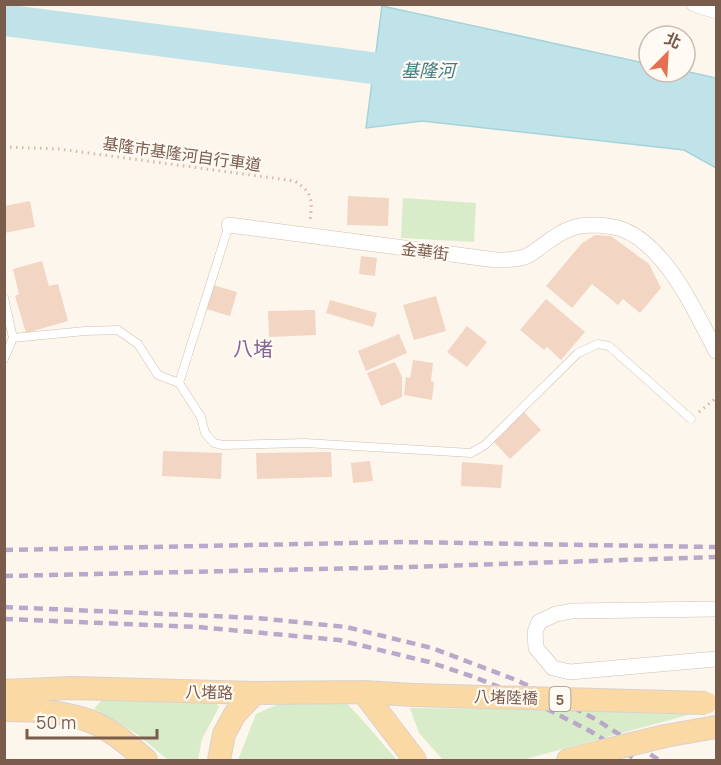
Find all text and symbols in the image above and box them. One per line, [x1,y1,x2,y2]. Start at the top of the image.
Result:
north arrow [637,24,697,84]
text: 北 [661,27,685,54]
water label: 基隆河 [401,58,458,82]
street label: 基隆市基隆河自行車道 [101,132,263,176]
street label: 金華街 [400,237,450,265]
district label: 八堵 [233,335,273,362]
street label: 八堵路 [185,681,233,703]
street label: 八堵陸橋 [474,685,538,709]
road number: 5 [550,687,570,711]
scale bar [27,702,158,740]
text: 50 m [36,710,76,734]

